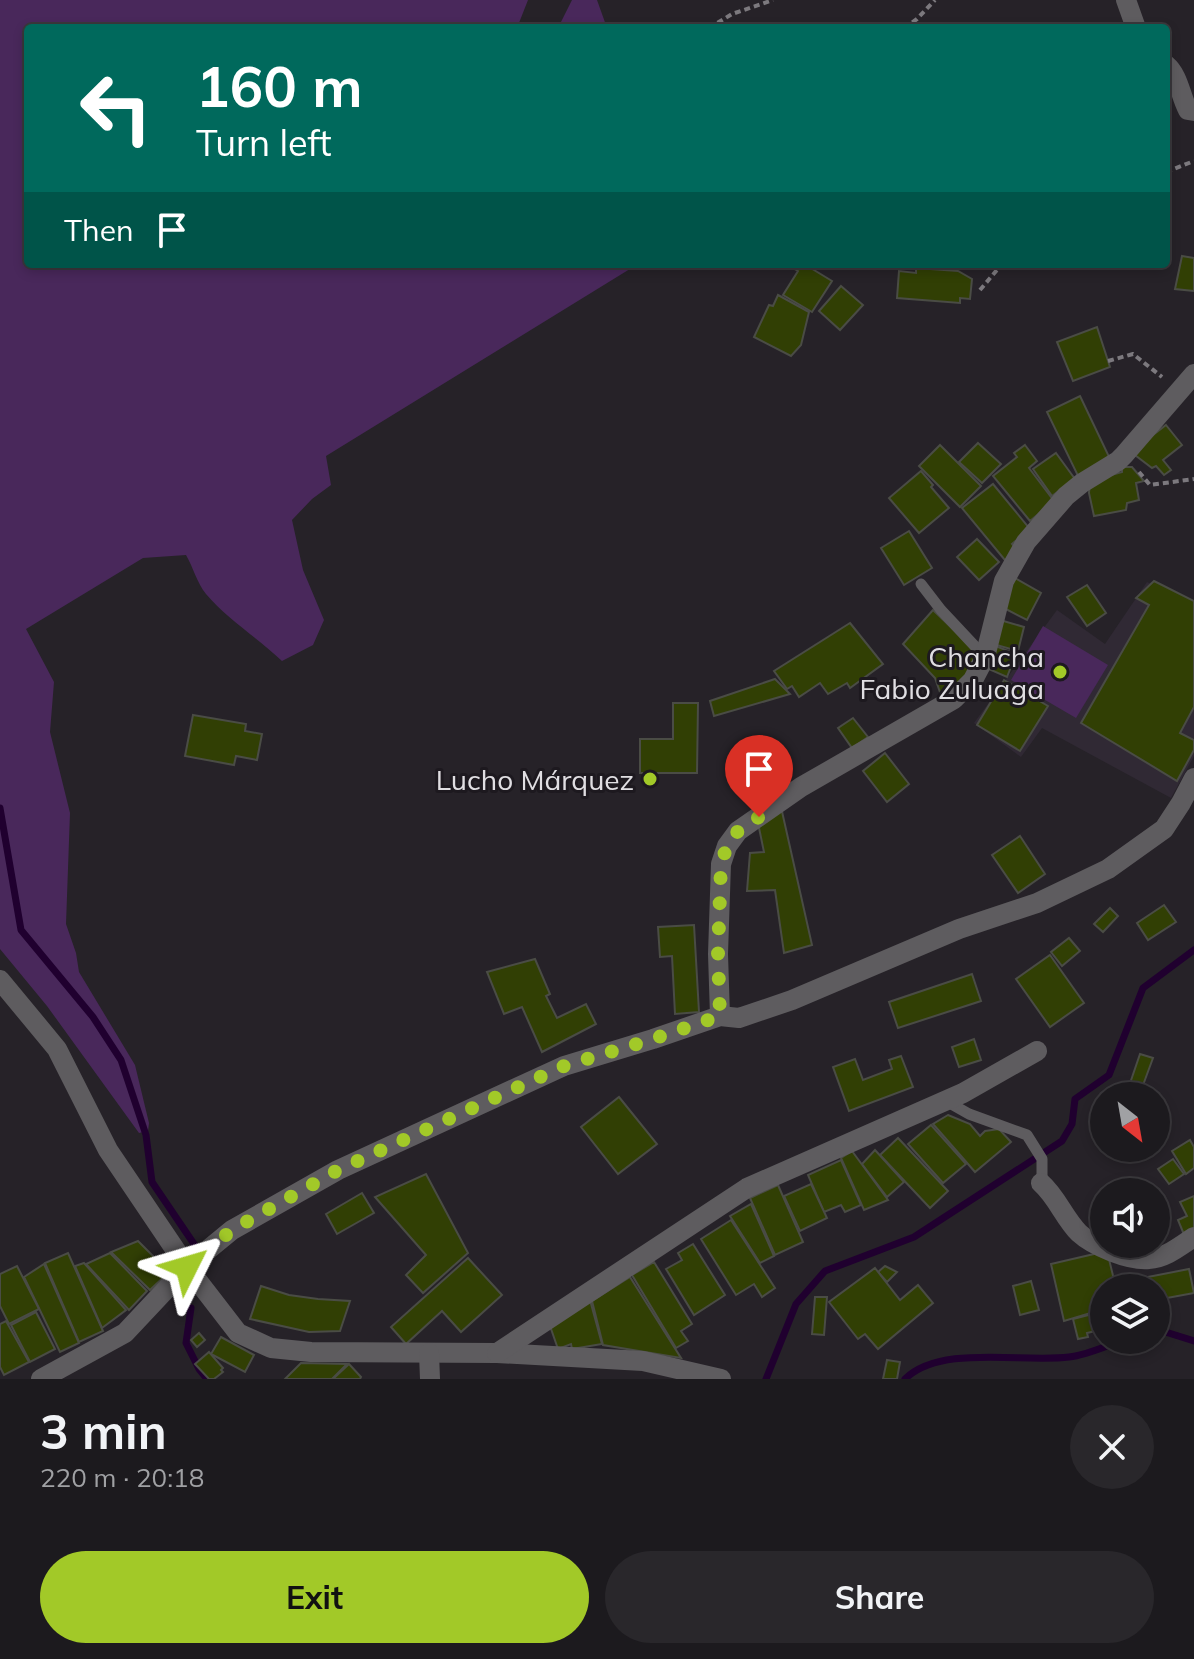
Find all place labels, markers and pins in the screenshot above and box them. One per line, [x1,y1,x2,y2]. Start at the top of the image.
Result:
place label: Chancha Fabio Zuluaga [859,639,1044,706]
marker: Chancha Fabio Zuluaga [1051,663,1069,681]
pin [725,735,793,817]
place label: Lucho Márquez [436,762,634,797]
marker: Lucho Márquez [641,770,659,788]

